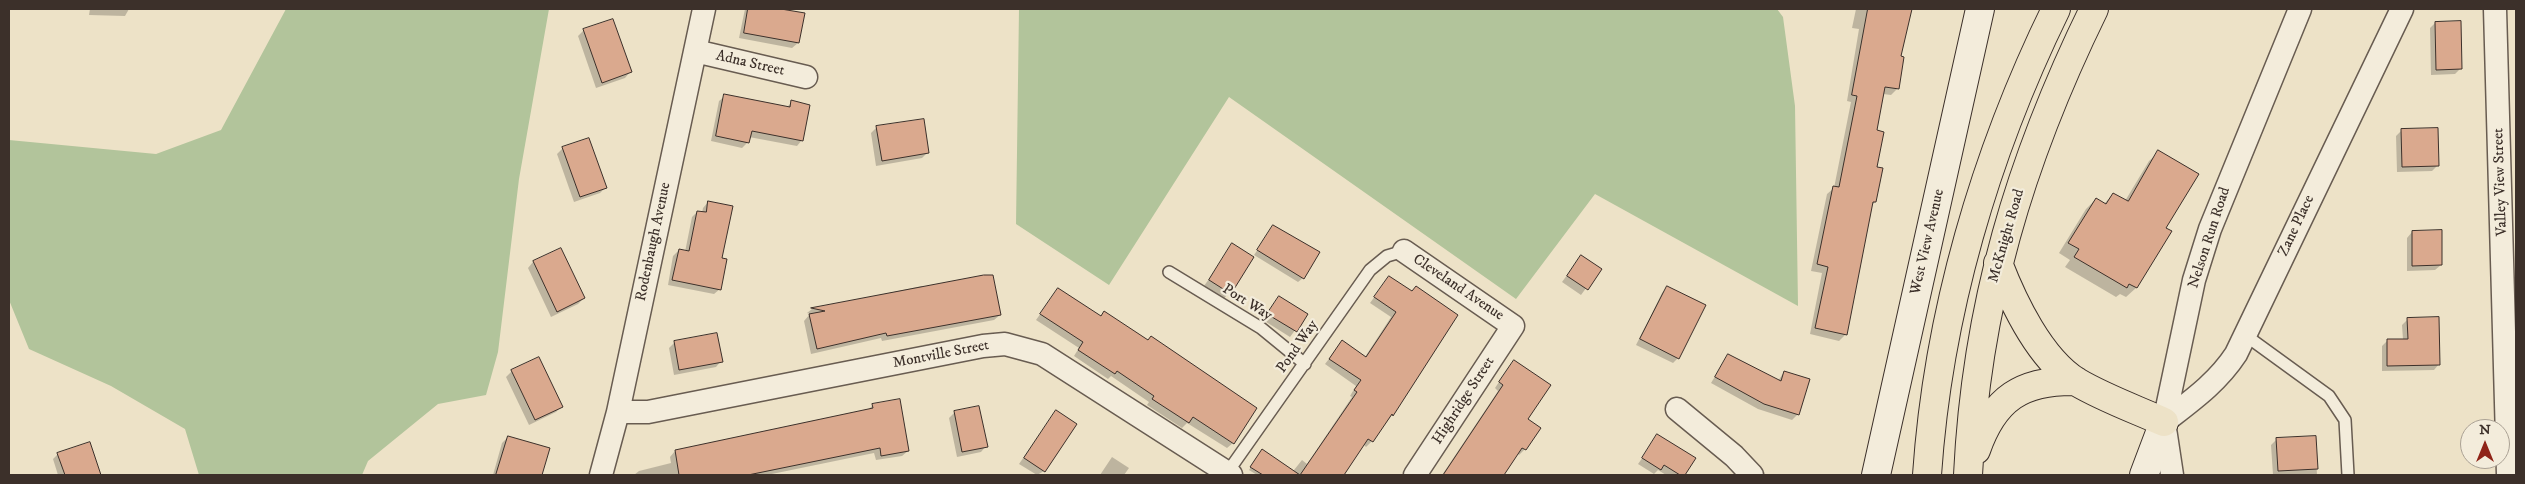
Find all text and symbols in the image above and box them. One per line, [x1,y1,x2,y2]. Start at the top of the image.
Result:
street label: Adna Street [714,47,786,81]
street label: Valley View Street [2490,128,2512,236]
street label: Rodenbaugh Avenue [633,181,675,303]
street label: Nelson Run Road [2185,185,2235,291]
street label: West View Avenue [1907,187,1949,297]
street label: McKnight Road [1985,187,2029,285]
street label: Zane Place [2275,193,2319,259]
street label: Cleveland Avenue [1409,251,1507,325]
street label: Port Way [1219,281,1275,325]
street label: Pond Way [1273,317,1323,377]
street label: Montville Street [891,337,991,373]
street label: Highridge Street [1429,354,1499,448]
north arrow [2460,419,2510,469]
text: N [2479,421,2491,439]

